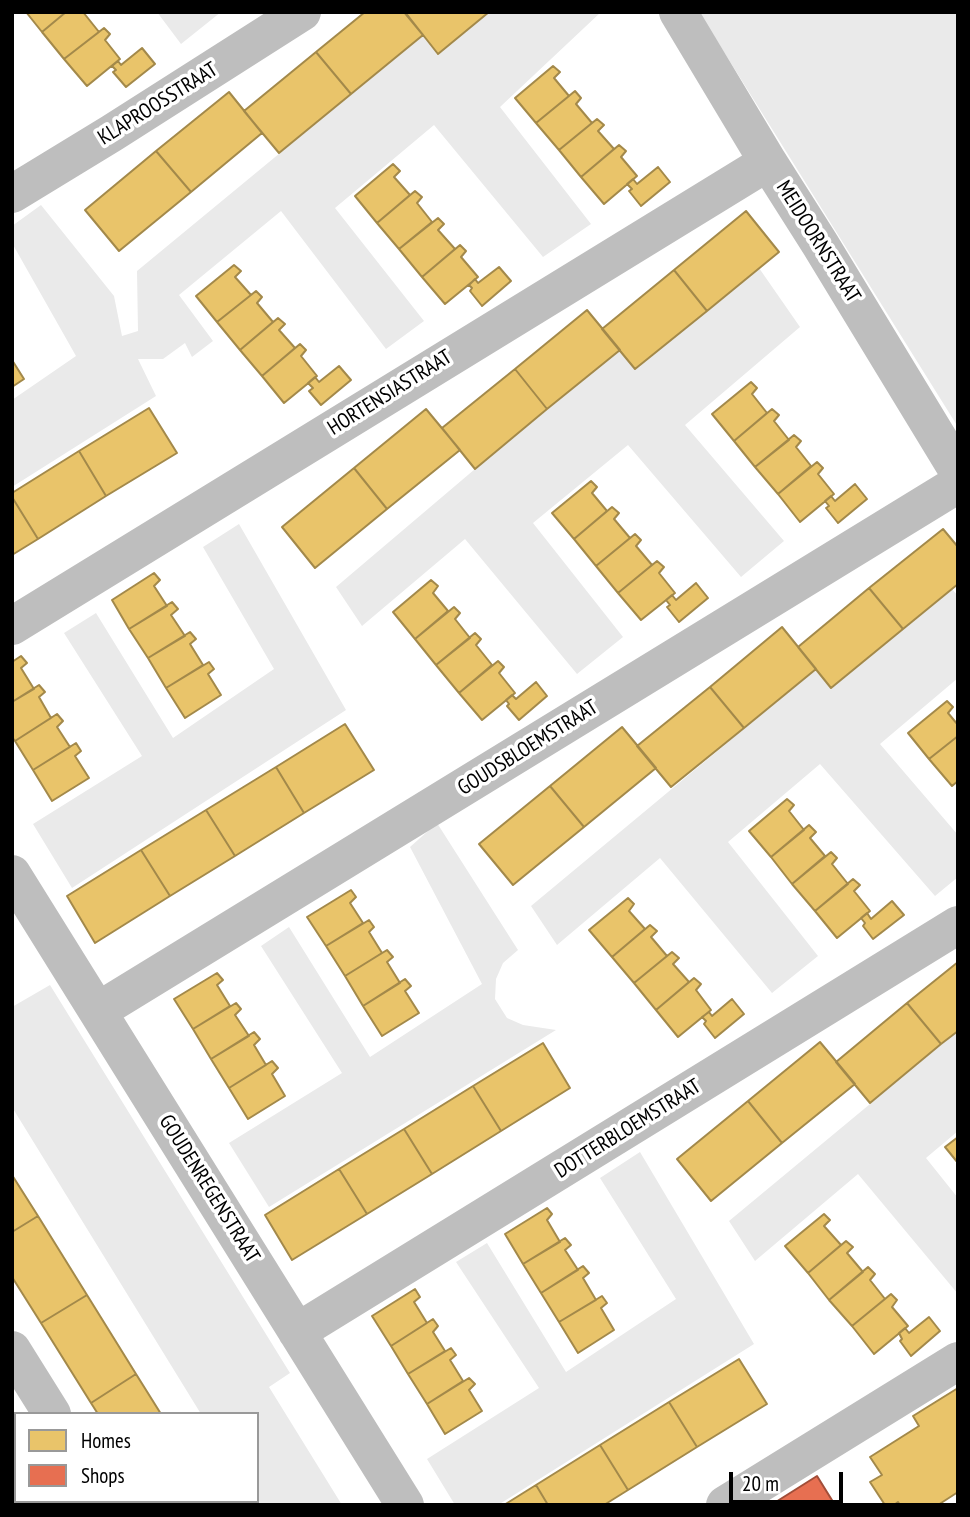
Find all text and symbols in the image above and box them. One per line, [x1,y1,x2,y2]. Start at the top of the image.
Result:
street label: KLAPROOSSTRAAT [94,57,222,151]
street label: MEIDOORNSTRAAT [771,176,865,308]
street label: HORTENSIASTRAAT [323,345,457,441]
street label: GOUDSBLOEMSTRAAT [453,695,603,801]
street label: DOTTERBLOEMSTRAAT [550,1074,706,1184]
street label: GOUDENREGENSTRAAT [153,1110,265,1268]
legend [14,1412,259,1503]
text: Homes [81,1427,131,1454]
scale bar [732,1458,846,1502]
text: Shops [81,1462,125,1489]
text: 20 m [742,1470,779,1497]

